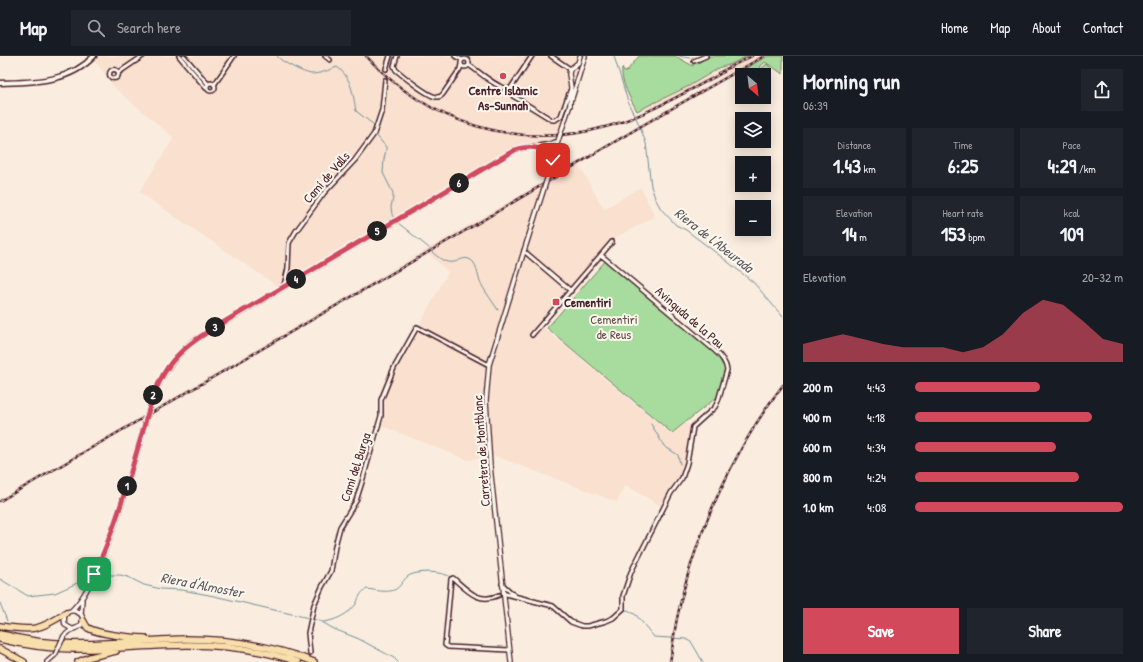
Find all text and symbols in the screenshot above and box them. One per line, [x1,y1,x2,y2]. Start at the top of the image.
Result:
search box [71,10,351,46]
text: Map [20,15,47,41]
icon: search [85,17,107,39]
text: Search here [117,17,181,38]
text: Home [941,18,968,37]
text: Map [990,18,1010,37]
text: About [1032,18,1061,37]
text: Contact [1083,18,1123,37]
text: Morning run [803,66,900,96]
north arrow [735,68,771,104]
map controls [735,68,771,236]
button: share [1081,69,1123,111]
marker: Centre Islàmic As-Sunnah [498,71,508,81]
place label: Centre Islàmic As-Sunnah [468,81,539,114]
text: 06:39 [803,96,828,114]
button: layers [735,112,771,148]
text: Distance [838,138,871,152]
text: Time [953,138,973,152]
text: Pace [1063,138,1081,152]
pin [536,143,570,177]
street label: Camí de Valls [298,147,354,207]
icon: check [542,149,564,171]
text: 1.43 [833,152,861,179]
text: 6:25 [948,152,978,179]
text: 4:29 [1048,152,1076,179]
button: + [735,156,771,192]
text: km [861,162,876,176]
text: /km [1076,162,1096,176]
pin: 6 [449,173,469,193]
text: 6 [457,176,461,190]
button: − [735,200,771,236]
water label: Riera de l'Abeurada [671,203,759,277]
text: Elevation [836,206,873,220]
text: Heart rate [942,206,984,220]
text: kcal [1064,206,1080,220]
text: 14 [842,220,857,247]
text: 153 [941,220,966,247]
text: 109 [1060,220,1083,247]
pin: 5 [367,221,387,241]
text: 5 [375,224,379,238]
text: m [857,230,867,244]
text: bpm [966,230,985,244]
text: Elevation [803,268,846,286]
text: 20–32 m [1082,268,1123,286]
pin: 4 [286,269,306,289]
text: 4 [294,272,298,286]
street label: Avinguda de la Pau [652,282,728,352]
place label: Cementiri [564,293,612,311]
marker: Cementiri [551,297,561,307]
park label: Cementiri de Reus [590,310,638,343]
pin: 3 [205,317,225,337]
text: 3 [213,320,217,334]
text: 200 m [803,378,833,396]
text: 4:43 [867,378,886,396]
pin: 2 [143,385,163,405]
text: 2 [150,388,156,402]
street label: Carretera de Montblanc [468,395,494,507]
text: 400 m [803,408,831,426]
text: 4:18 [867,408,885,426]
street label: Camí del Burga [335,430,375,504]
text: 600 m [803,438,832,456]
text: 4:34 [867,438,886,456]
text: 800 m [803,468,832,486]
text: 4:24 [867,468,886,486]
pin: 1 [117,476,137,496]
text: 1 [125,479,129,493]
text: 1.0 km [803,498,834,516]
text: 4:08 [867,498,886,516]
pin [77,557,111,591]
icon: arrive [83,563,105,585]
water label: Riera d'Almoster [159,567,247,602]
button: Save [803,608,959,654]
button: Share [967,608,1123,654]

